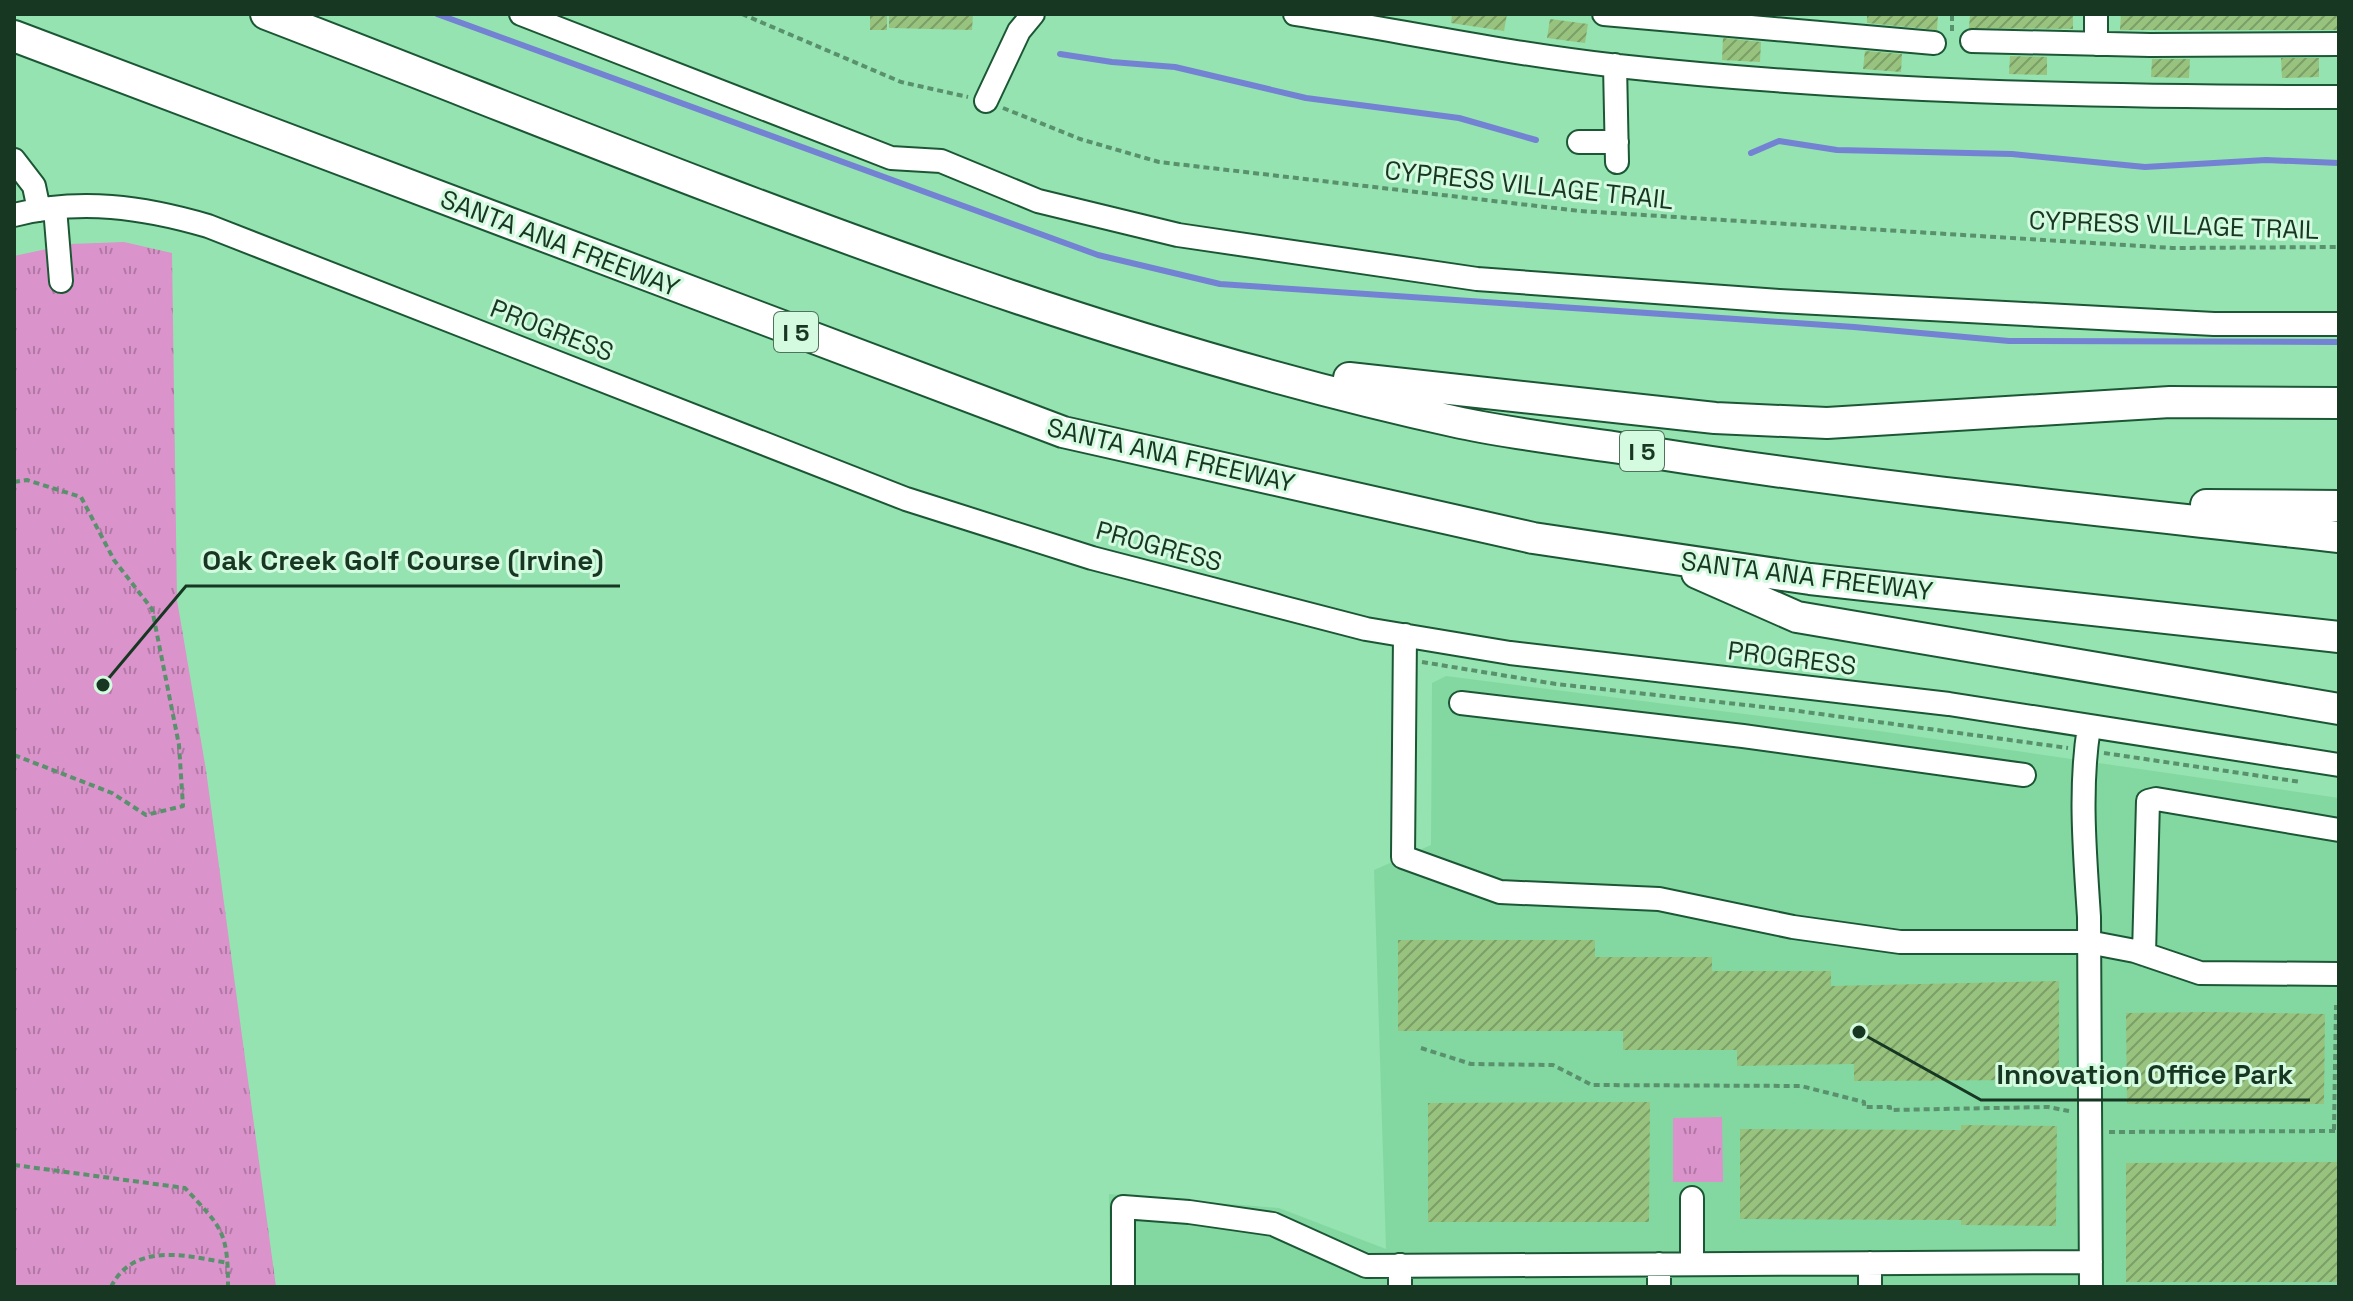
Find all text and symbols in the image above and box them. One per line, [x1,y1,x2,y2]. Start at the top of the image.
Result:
street label: CYPRESS VILLAGE TRAIL [1383,153,1675,217]
street label: SANTA ANA FREEWAY [436,182,685,304]
street label: CYPRESS VILLAGE TRAIL [2028,203,2320,247]
street label: PROGRESS [485,291,619,369]
road number: I 5 [774,312,818,352]
street label: SANTA ANA FREEWAY [1044,410,1299,500]
road number: I 5 [1620,431,1664,471]
street label: PROGRESS [1092,513,1226,579]
callout: Oak Creek Golf Course (Irvine) [186,534,620,586]
text: Oak Creek Golf Course (Irvine) [202,542,604,578]
street label: SANTA ANA FREEWAY [1679,544,1935,608]
street label: PROGRESS [1726,633,1858,683]
callout: Innovation Office Park [1981,1048,2310,1100]
text: Innovation Office Park [1997,1056,2294,1092]

